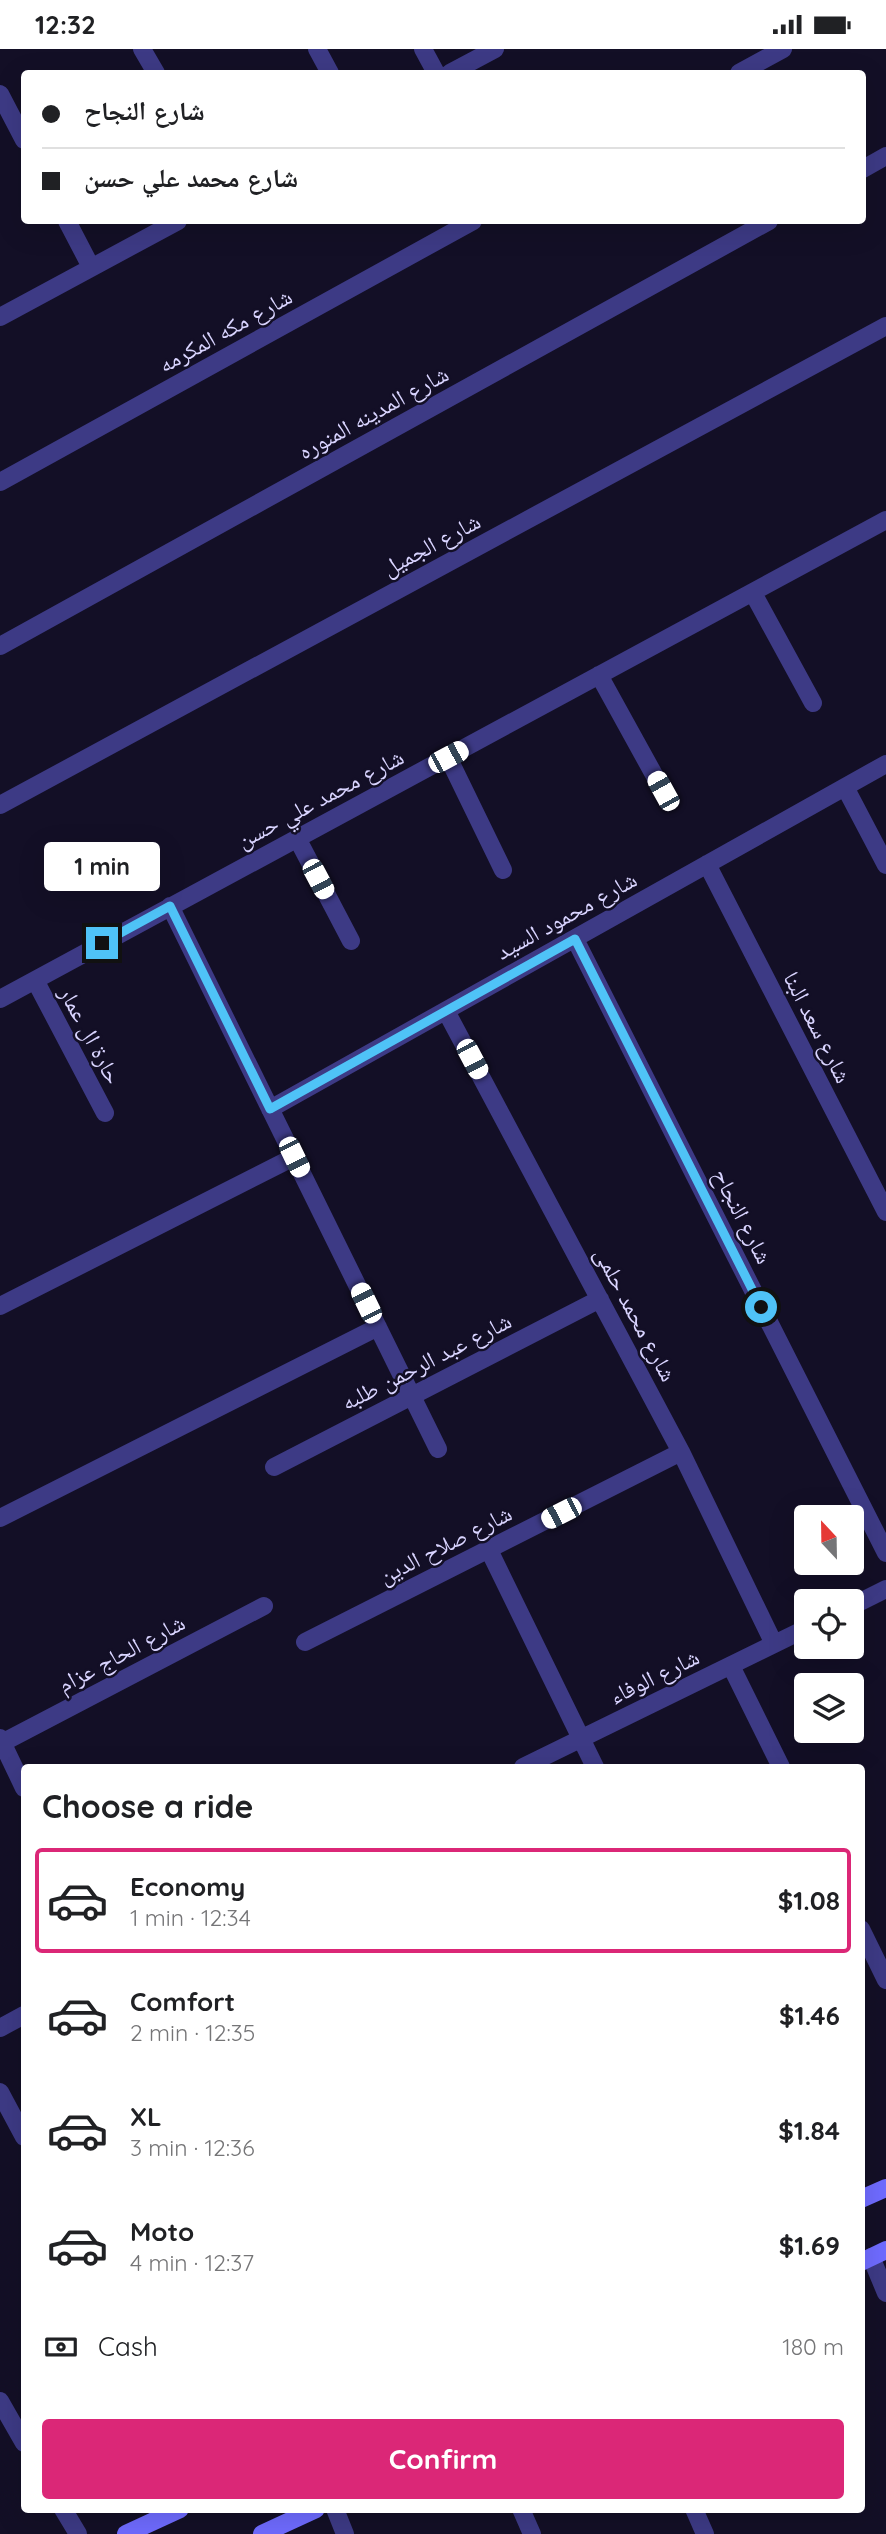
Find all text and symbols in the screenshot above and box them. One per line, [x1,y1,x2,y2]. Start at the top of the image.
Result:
text: 12:32 [35,8,96,41]
text: شارع النجاح [84,94,205,127]
text: شارع محمد علي حسن [84,161,298,194]
street label: شارع مكه المكرمه [153,281,297,380]
street label: شارع المدينه المنوره [293,359,454,466]
street label: شارع الجميل [377,506,486,583]
car [425,738,472,776]
street label: شارع محمد علي حسن [231,742,411,859]
car [644,768,683,814]
callout: 1 min [44,841,160,891]
text: 1 min [74,852,130,881]
car [299,856,338,902]
street label: شارع محمود السيد [490,864,642,967]
route end [86,927,118,959]
street label: شارع سعد البنا [777,966,858,1088]
street label: حارة ال عمار [53,980,129,1089]
car [453,1036,492,1082]
car [276,1134,313,1180]
street label: شارع النجاح [706,1164,779,1269]
street label: شارع محمد حلمى [588,1242,684,1387]
car [348,1280,385,1326]
route start [745,1291,777,1323]
street label: شارع عبد الرحمن طلبه [336,1306,516,1417]
car [538,1494,585,1532]
street label: شارع صلاح الدين [374,1498,517,1591]
north arrow [794,1505,864,1575]
map controls [794,1505,864,1743]
button: locate [794,1589,864,1659]
street label: شارع الحاج عزام [52,1607,191,1700]
street label: شارع الوفاء [604,1642,704,1711]
button: layers [794,1673,864,1743]
text: Choose a ride [42,1786,254,1826]
icon: car [46,1869,109,1932]
text: Economy [130,1870,245,1903]
text: $1.08 [778,1884,840,1917]
text: 1 min · 12:34 [130,1903,251,1932]
icon: car [46,1984,109,2047]
text: Comfort [130,1985,235,2018]
text: $1.46 [779,1999,840,2032]
text: 2 min · 12:35 [130,2018,255,2047]
icon: car [46,2099,109,2162]
text: XL [130,2100,162,2133]
text: $1.84 [778,2114,840,2147]
text: 3 min · 12:36 [130,2133,255,2162]
icon: car [46,2214,109,2277]
text: Moto [130,2215,194,2248]
text: $1.69 [779,2229,840,2262]
text: 4 min · 12:37 [130,2248,254,2277]
icon: cash [42,2328,80,2366]
text: Cash [98,2330,158,2363]
text: 180 m [782,2332,844,2361]
button: Confirm [42,2419,844,2499]

